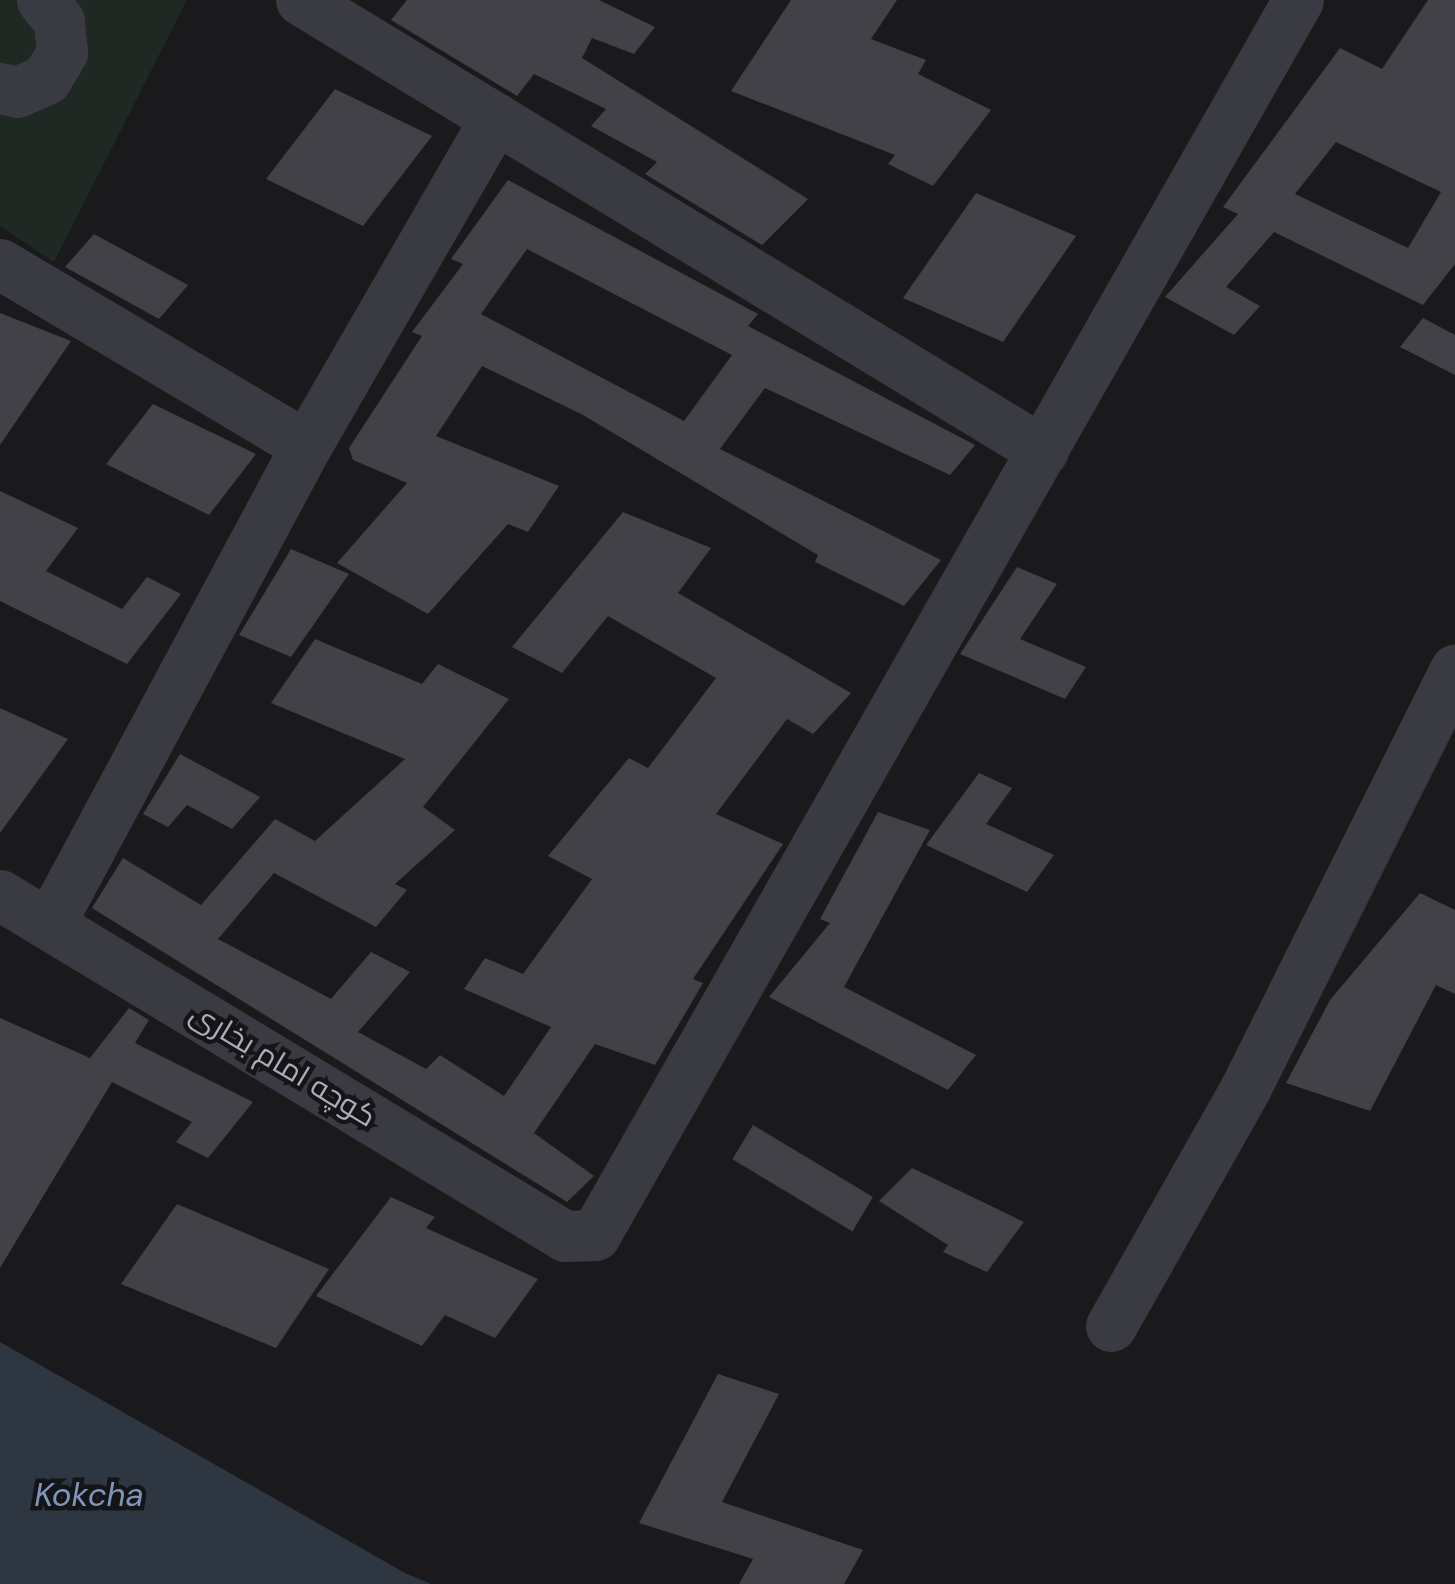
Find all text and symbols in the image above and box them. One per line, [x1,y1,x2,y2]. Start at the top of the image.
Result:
street label: کوچه امام بخاری [183,995,383,1135]
water label: Kokcha [34,1475,144,1515]

